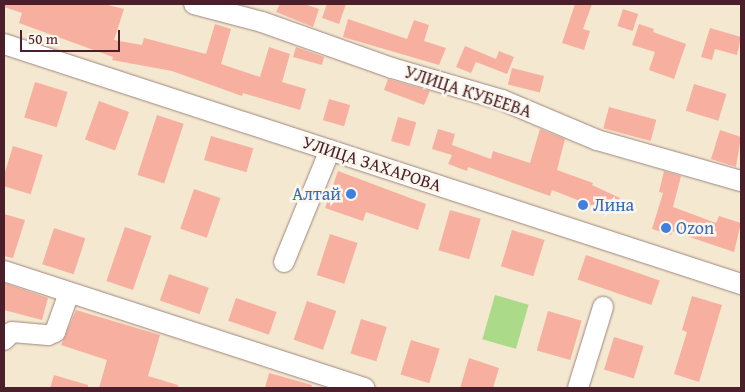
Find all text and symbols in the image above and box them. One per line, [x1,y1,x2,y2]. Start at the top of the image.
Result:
scale bar [22,20,122,52]
text: 50 m [28,28,58,49]
street label: УЛИЦА КУБЕЕВА [402,61,534,123]
street label: УЛИЦА ЗАХАРОВА [300,131,444,197]
place label: Алтай [292,183,341,205]
marker: Алтай [345,188,357,200]
place label: Лина [593,194,634,216]
marker: Лина [577,199,589,211]
place label: Ozon [676,217,714,239]
marker: Ozon [660,222,672,234]

